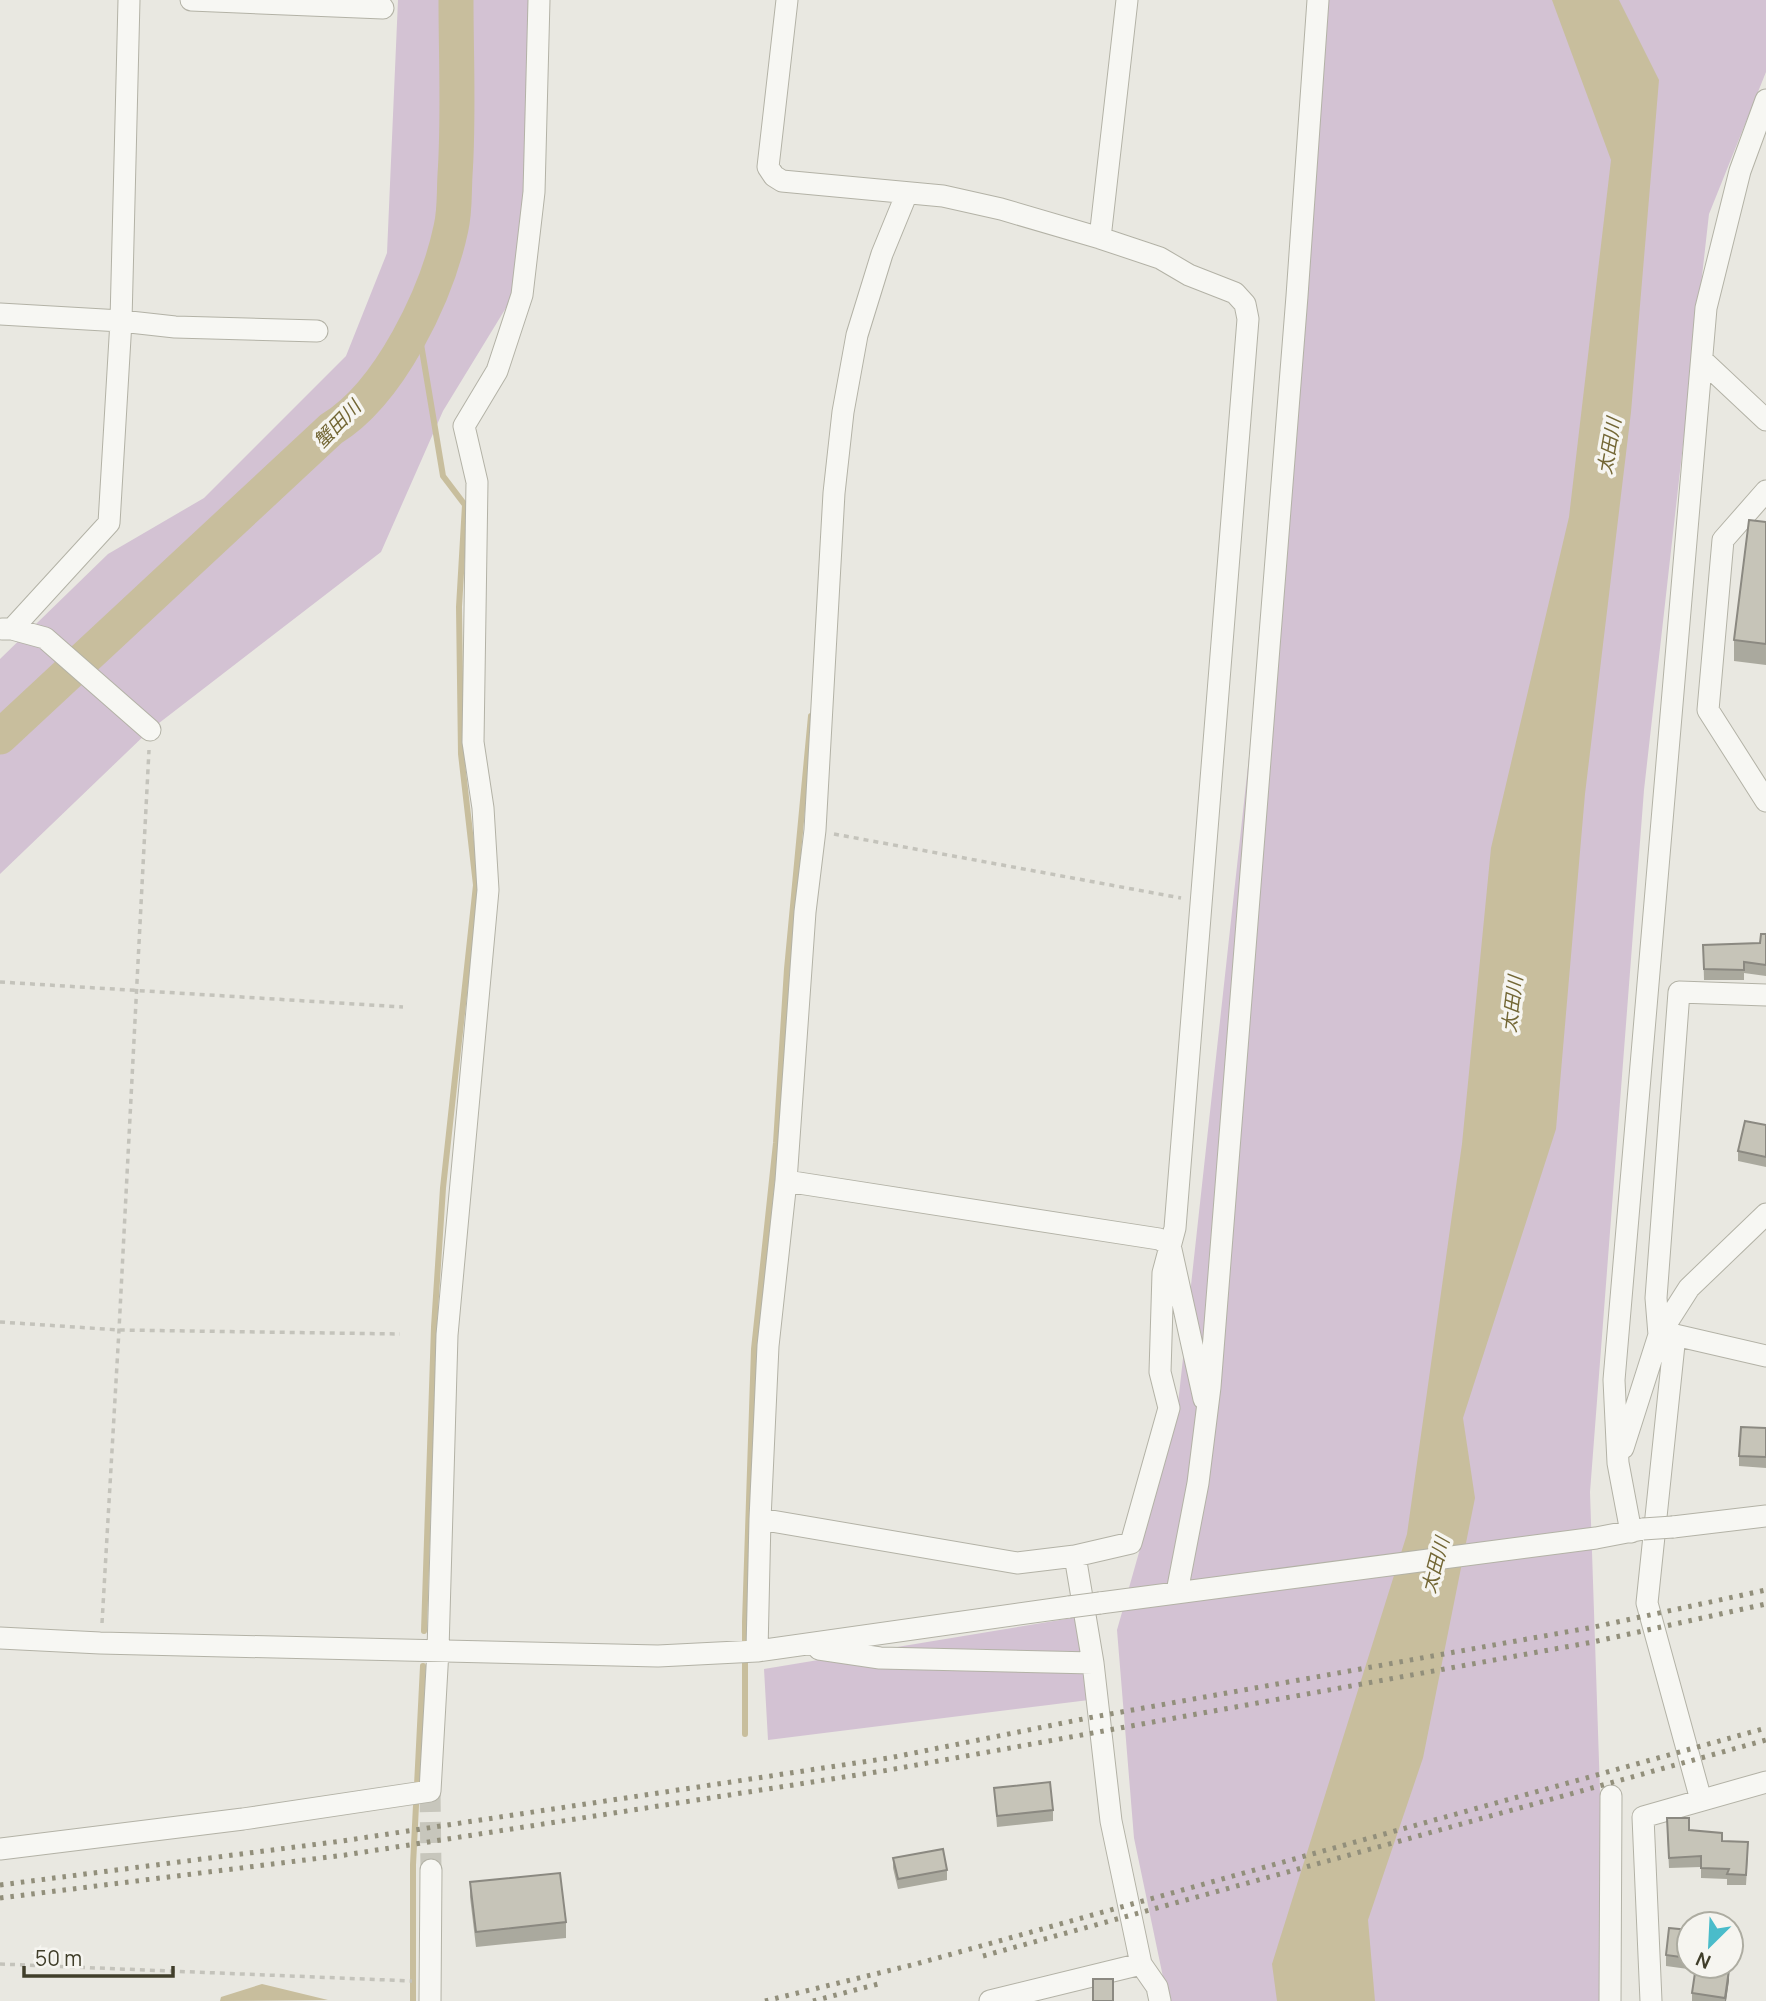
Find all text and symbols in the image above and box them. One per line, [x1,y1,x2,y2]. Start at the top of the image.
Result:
water label: 蟹田川 [308,393,368,454]
water label: 太田川 [1591,414,1627,476]
water label: 太田川 [1496,972,1529,1034]
water label: 太田川 [1415,1532,1455,1596]
north arrow [1675,1910,1745,1980]
scale bar [24,1934,173,1978]
text: 50 m [35,1944,82,1972]
text: N [1692,1946,1715,1975]

